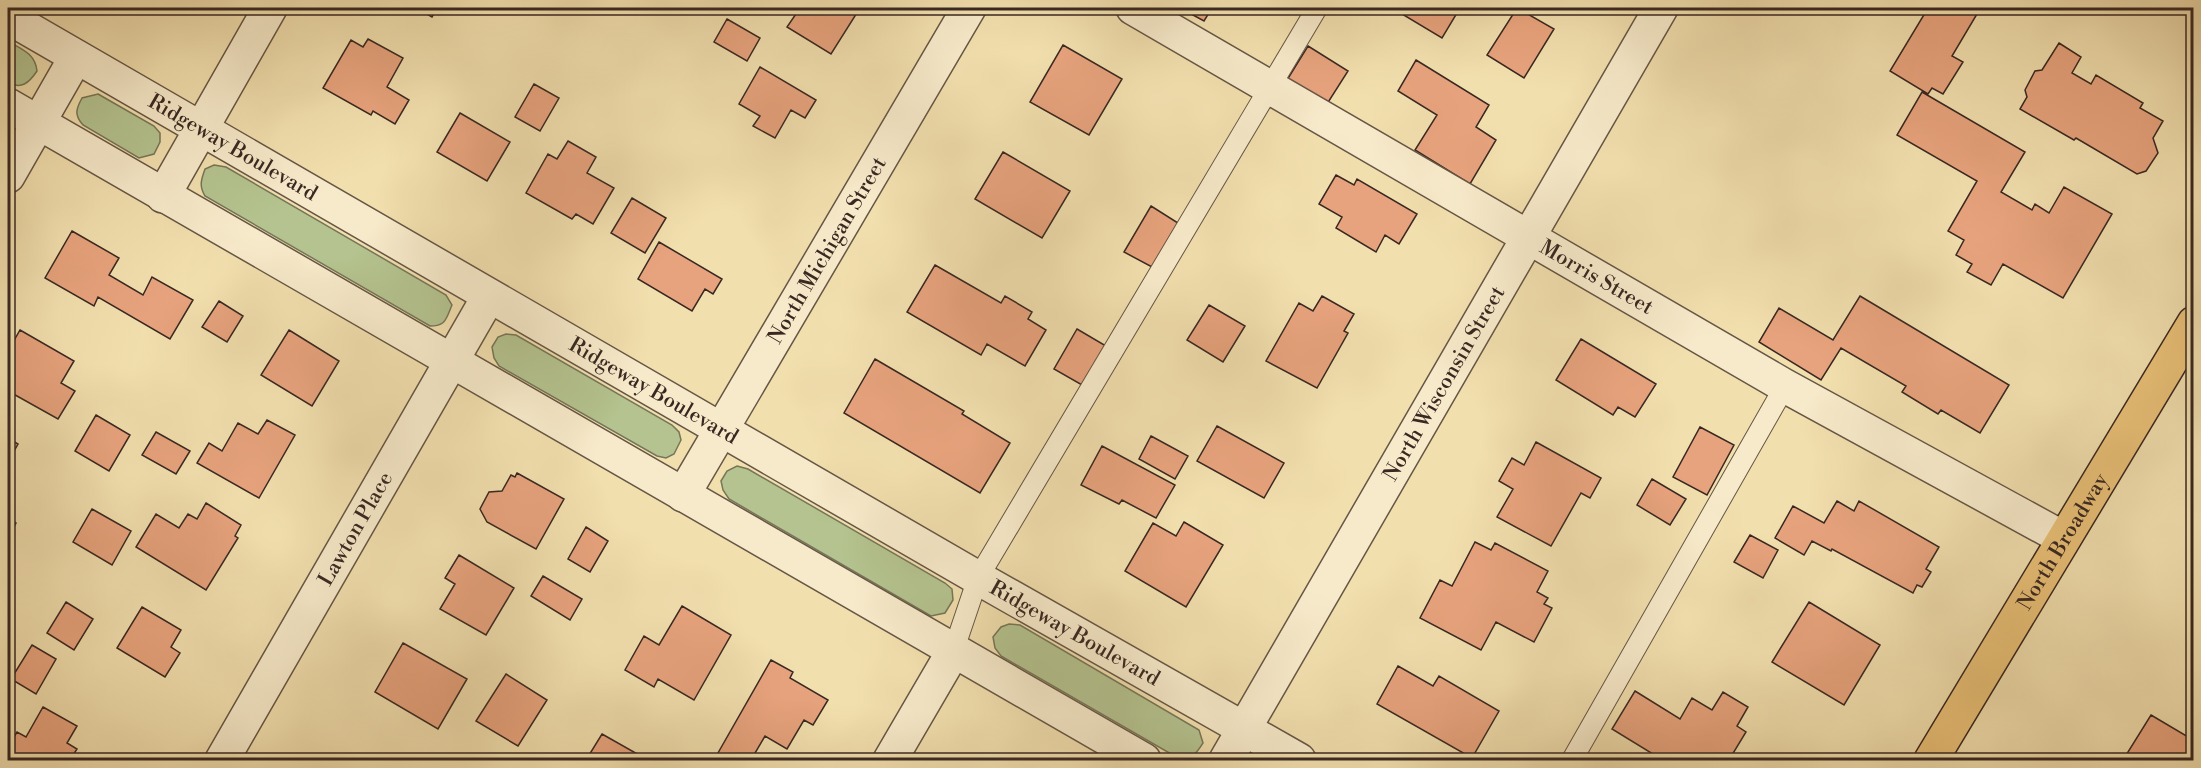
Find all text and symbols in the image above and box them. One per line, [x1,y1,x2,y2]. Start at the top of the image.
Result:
street label: Ridgeway Boulevard [143,89,322,207]
street label: North Michigan Street [763,152,893,349]
street label: Morris Street [1535,235,1658,321]
street label: North Wisconsin Street [1378,281,1512,486]
street label: Ridgeway Boulevard [564,332,743,451]
street label: Lawton Place [313,467,399,591]
street label: North Broadway [2012,468,2115,615]
street label: Ridgeway Boulevard [985,575,1164,692]

